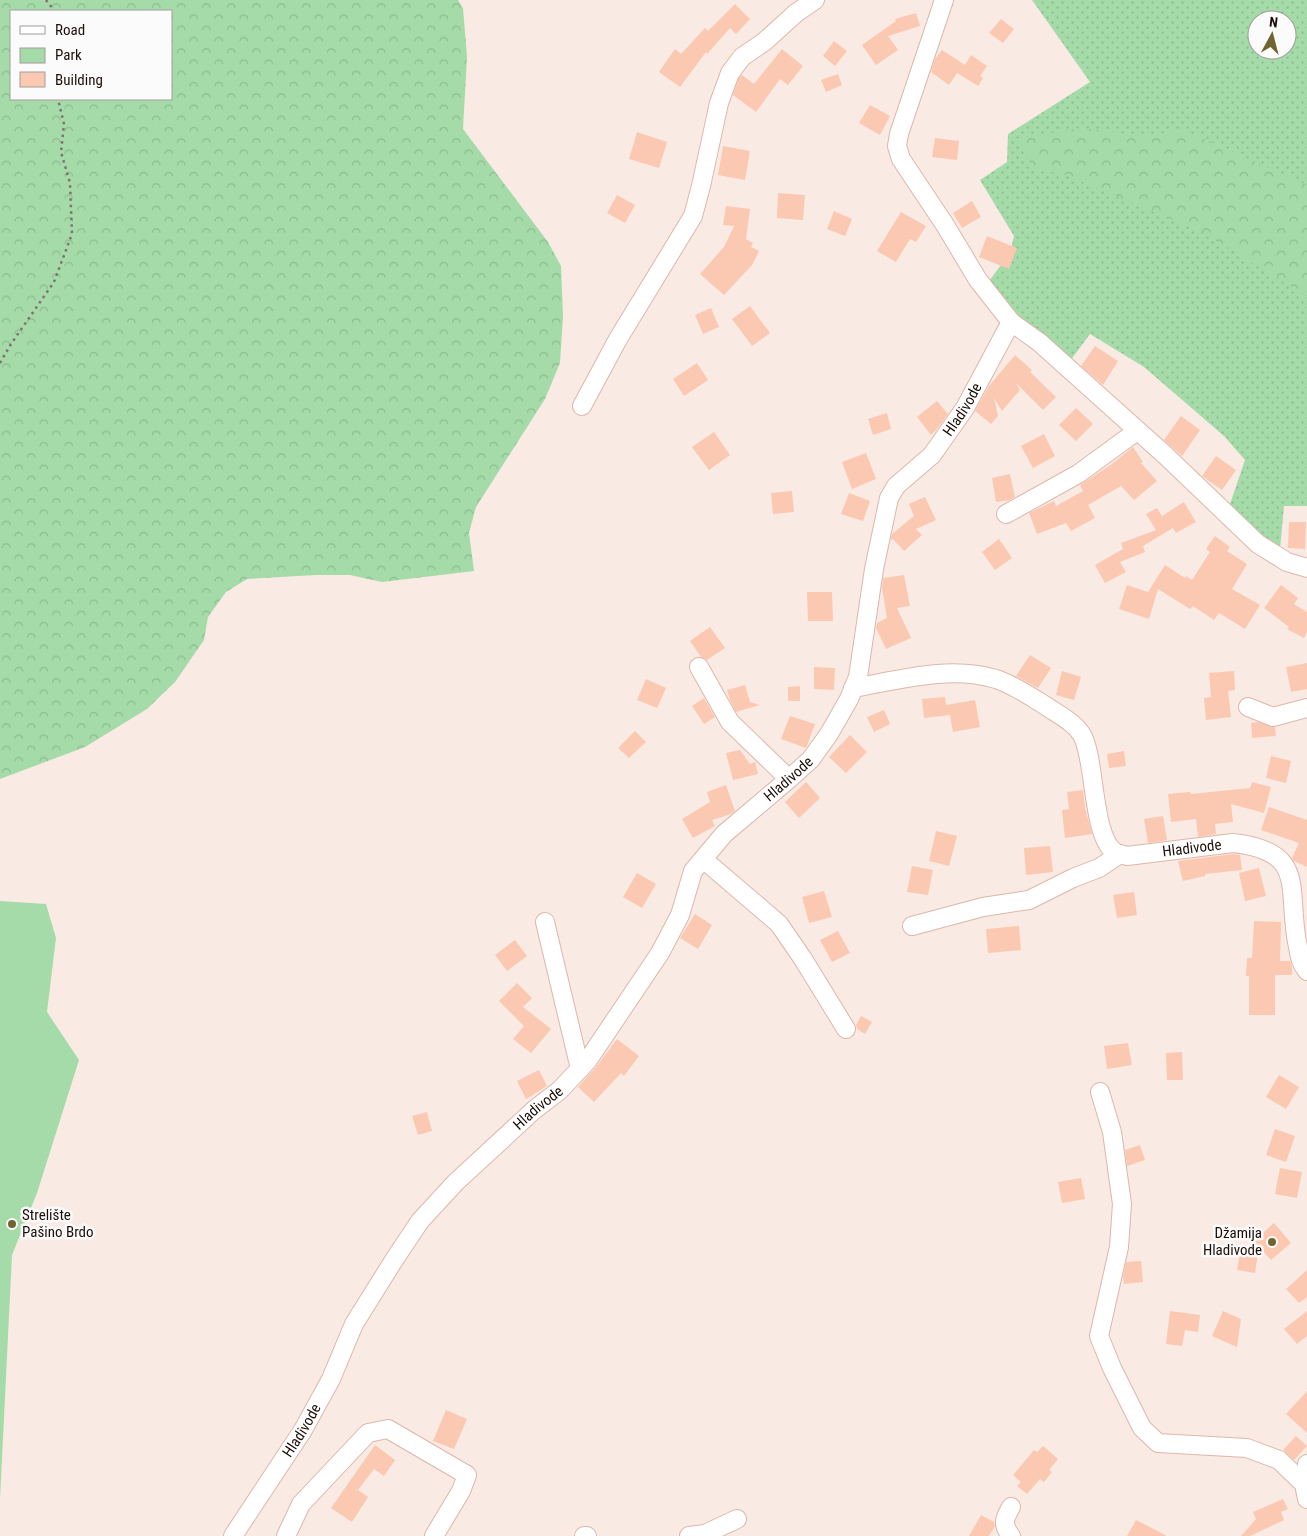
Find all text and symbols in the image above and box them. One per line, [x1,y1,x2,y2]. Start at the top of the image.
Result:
legend [10,10,172,100]
north arrow [1247,10,1297,60]
text: N [1268,14,1279,31]
text: Road [55,21,85,39]
text: Park [55,46,82,64]
text: Building [55,71,103,89]
street label: Hladivode [939,380,986,440]
street label: Hladivode [760,753,817,805]
street label: Hladivode [1161,836,1222,861]
street label: Hladivode [510,1082,567,1134]
place label: Strelište Pašino Brdo [22,1206,94,1241]
marker: Strelište Pašino Brdo [6,1218,18,1230]
place label: Džamija Hladivode [1203,1224,1262,1259]
marker: Džamija Hladivode [1266,1236,1278,1248]
street label: Hladivode [279,1401,325,1461]

